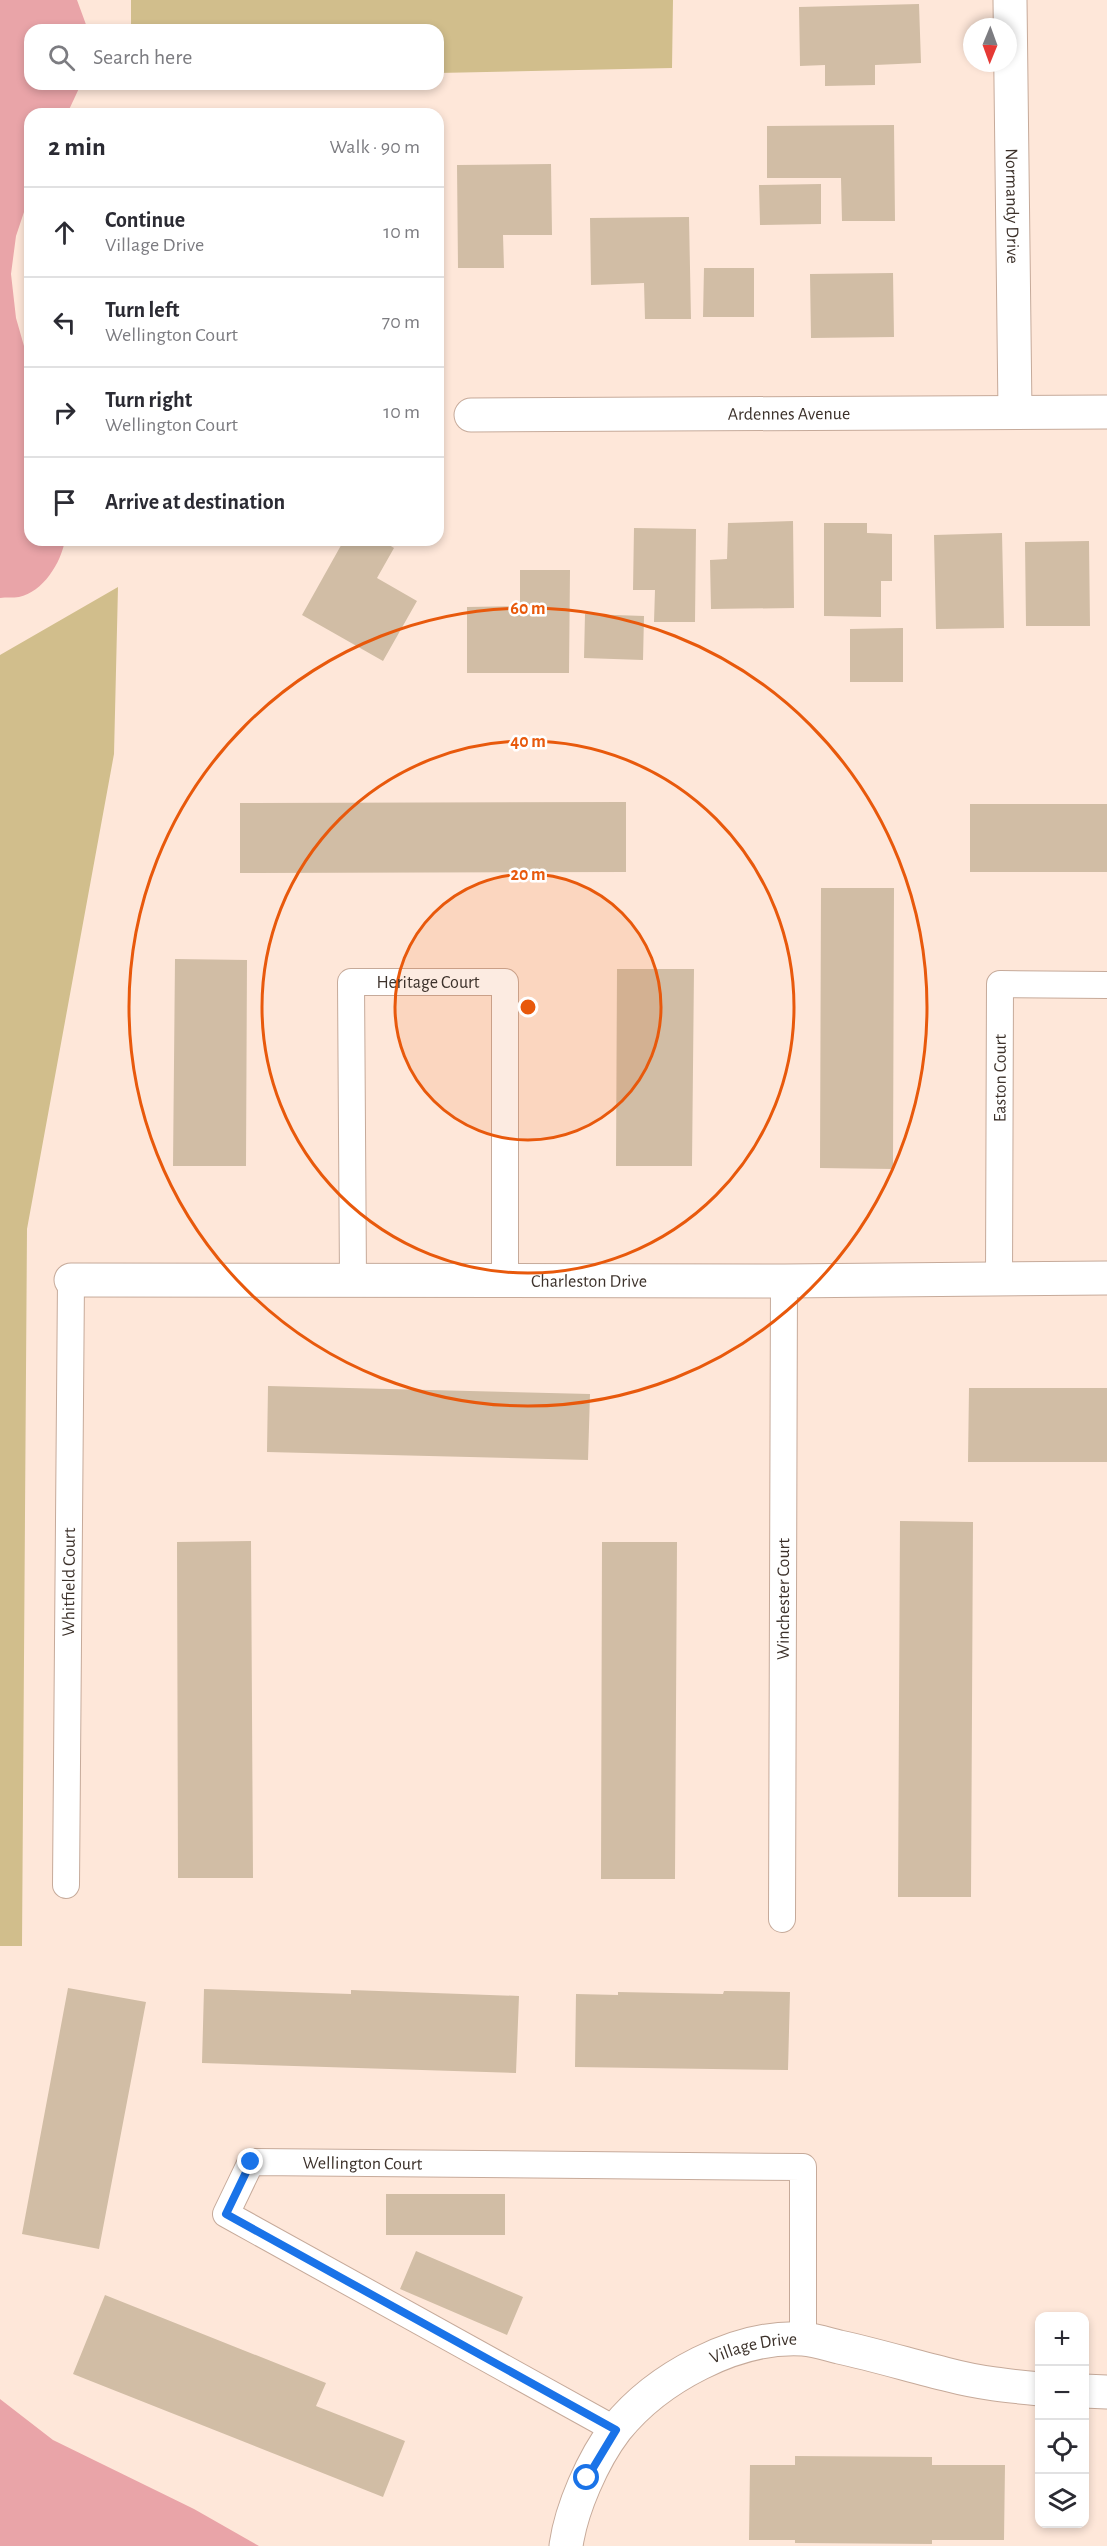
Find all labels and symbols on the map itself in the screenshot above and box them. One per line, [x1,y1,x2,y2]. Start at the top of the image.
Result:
north arrow [963,18,1017,72]
street label: Normandy Drive [1002,148,1021,264]
street label: Ardennes Avenue [728,405,850,424]
text: 60 m [510,600,546,618]
text: 40 m [510,733,546,751]
text: 20 m [510,866,546,884]
street label: Heritage Court [376,974,480,992]
centre of rings [518,997,538,1017]
street label: Easton Court [992,1034,1010,1122]
street label: Charleston Drive [531,1273,647,1291]
street label: Whitfield Court [60,1527,79,1637]
street label: Winchester Court [775,1538,793,1660]
route end [237,2148,263,2174]
street label: Wellington Court [302,2154,423,2174]
street label: Village Drive [707,2331,797,2367]
route start [573,2464,599,2490]

